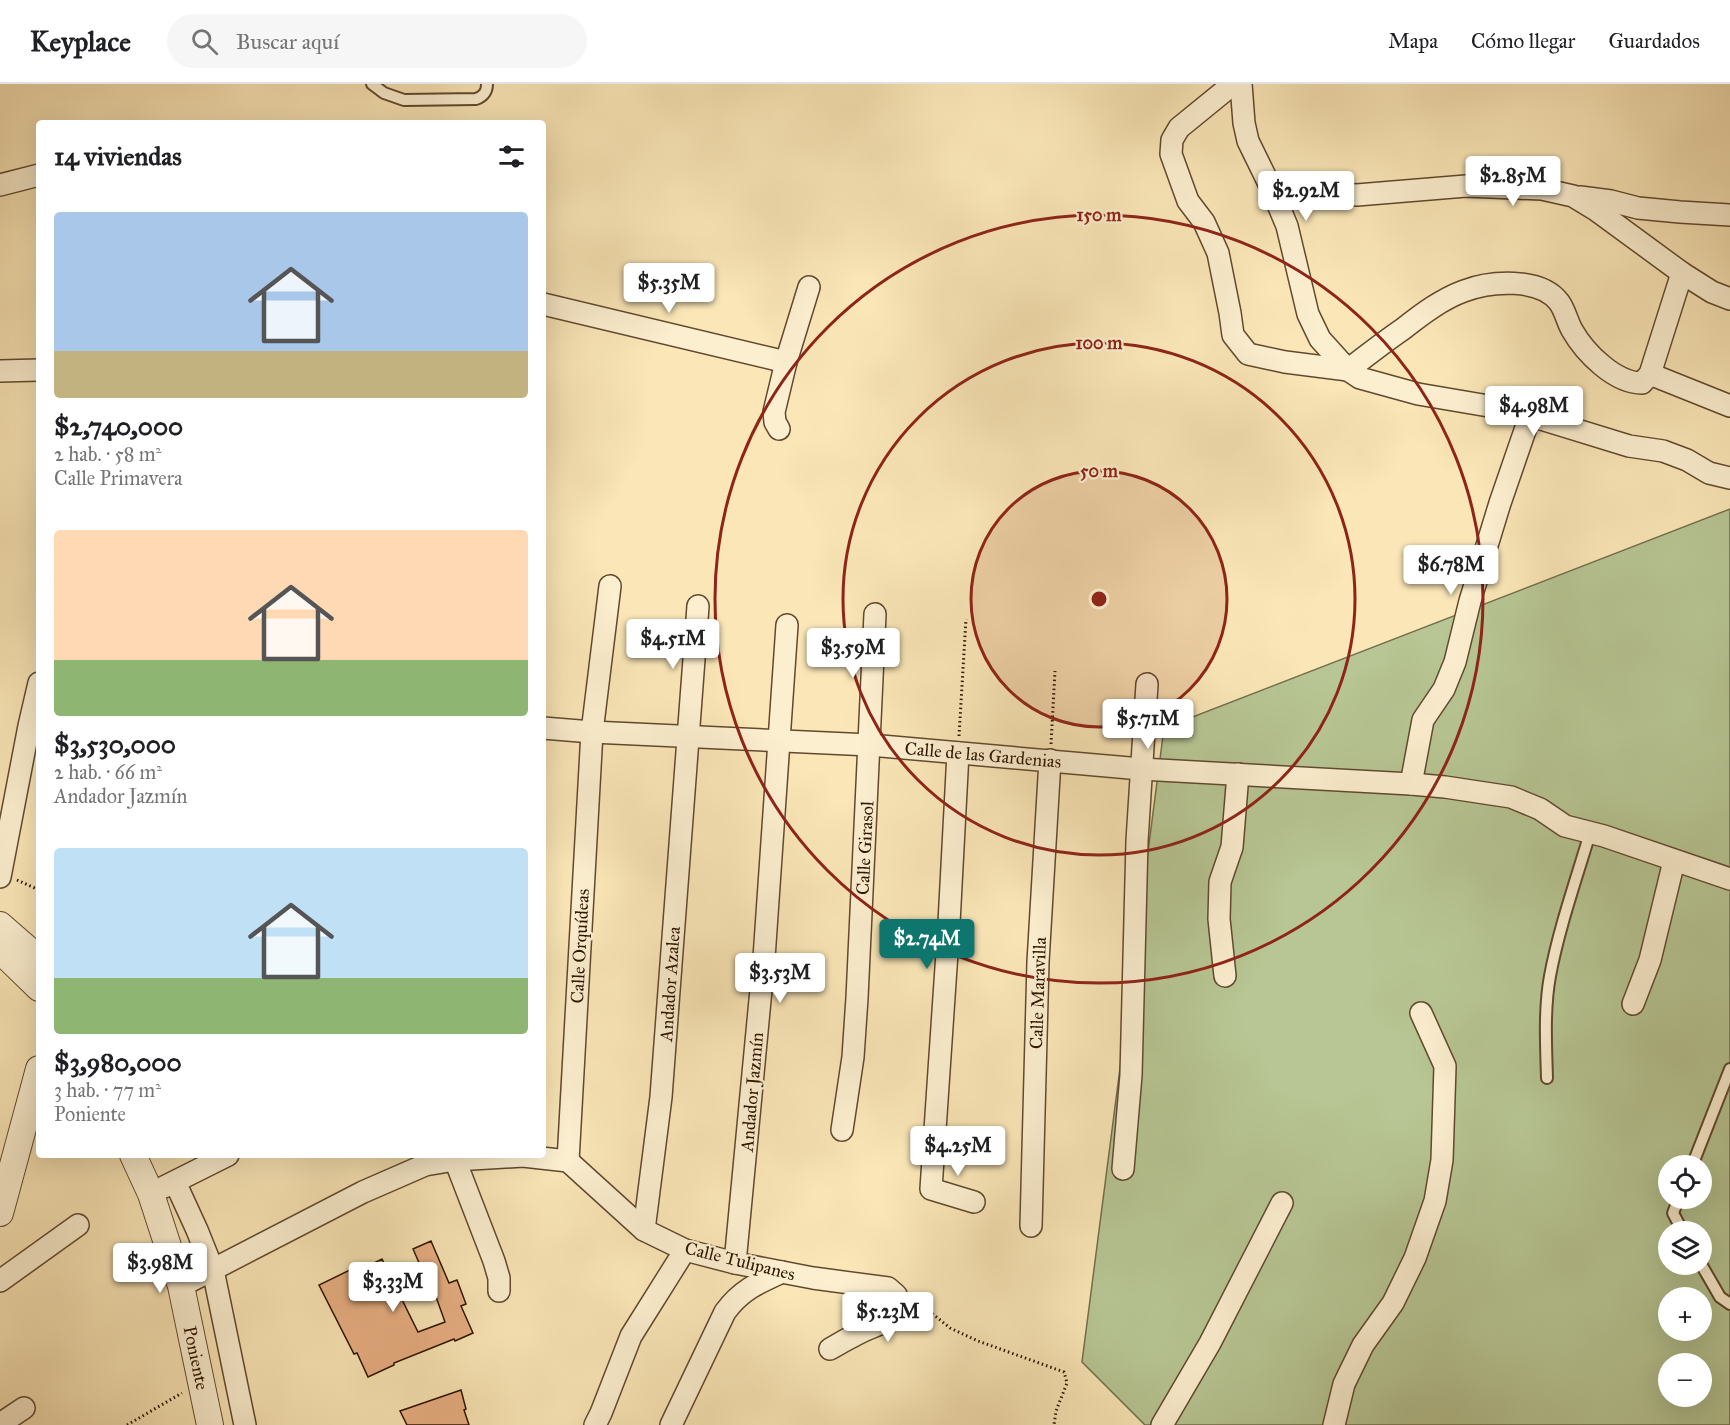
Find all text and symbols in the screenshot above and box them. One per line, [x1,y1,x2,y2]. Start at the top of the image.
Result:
search box [167,14,587,68]
text: Keyplace [30,24,131,59]
icon: search [188,25,221,58]
text: Buscar aquí [236,28,339,55]
text: Mapa [1388,28,1438,54]
text: Cómo llegar [1471,28,1575,54]
text: Guardados [1608,28,1700,54]
text: 14 viviendas [54,140,182,172]
icon: filters [495,140,528,173]
pin: $2.85M [1464,156,1562,207]
text: $2.85M [1480,163,1546,187]
pin: $2.92M [1257,171,1355,222]
text: $2.92M [1272,178,1340,202]
text: 150 m [1077,204,1122,226]
icon: home [237,251,345,359]
pin: $5.35M [620,263,718,314]
text: $5.35M [638,270,700,294]
text: 100 m [1076,332,1123,354]
pin: $4.98M [1485,386,1583,437]
text: $4.98M [1499,393,1569,417]
text: $2,740,000 [54,410,183,442]
text: 2 hab. · 58 m² [54,442,161,466]
text: 50 m [1080,460,1119,482]
text: Calle Primavera [54,466,183,490]
pin: $6.78M [1402,545,1500,596]
text: $6.78M [1417,552,1485,576]
icon: home [237,569,345,677]
centre of rings [1089,589,1109,609]
pin: $4.51M [624,619,722,670]
text: $4.51M [640,626,706,650]
pin: $3.59M [804,628,902,679]
text: $3.59M [821,635,885,659]
pin: $5.71M [1099,699,1197,750]
text: $5.71M [1117,706,1179,730]
text: $3,530,000 [54,728,176,760]
street label: Calle de las Gardenias [904,737,1062,773]
text: 2 hab. · 66 m² [54,760,162,784]
text: Andador Jazmín [54,784,187,808]
street label: Calle Girasol [852,800,878,895]
icon: home [237,887,345,995]
street label: Calle Orquídeas [566,888,595,1004]
pin: $2.74M [878,919,976,970]
street label: Andador Azalea [655,925,685,1043]
text: $2.74M [893,926,961,950]
street label: Calle Maravilla [1025,936,1051,1049]
pin: $3.53M [731,953,829,1004]
text: $3.53M [749,960,811,984]
street label: Andador Jazmín [736,1031,769,1154]
text: $3,980,000 [54,1046,182,1078]
text: 3 hab. · 77 m² [54,1078,161,1102]
text: Poniente [54,1102,126,1126]
pin: $4.25M [909,1126,1007,1177]
text: $4.25M [924,1133,992,1157]
map controls [1658,1155,1712,1407]
button: locate [1658,1155,1712,1209]
button: layers [1658,1221,1712,1275]
street label: Calle Tulipanes [683,1237,797,1285]
pin: $3.98M [111,1243,209,1294]
text: $3.98M [127,1250,193,1274]
pin: $3.33M [344,1262,442,1313]
text: $3.33M [363,1269,423,1293]
button: + [1658,1287,1712,1341]
pin: $5.23M [839,1292,937,1343]
text: $5.23M [856,1299,920,1323]
street label: Poniente [179,1324,213,1392]
button: − [1658,1353,1712,1407]

